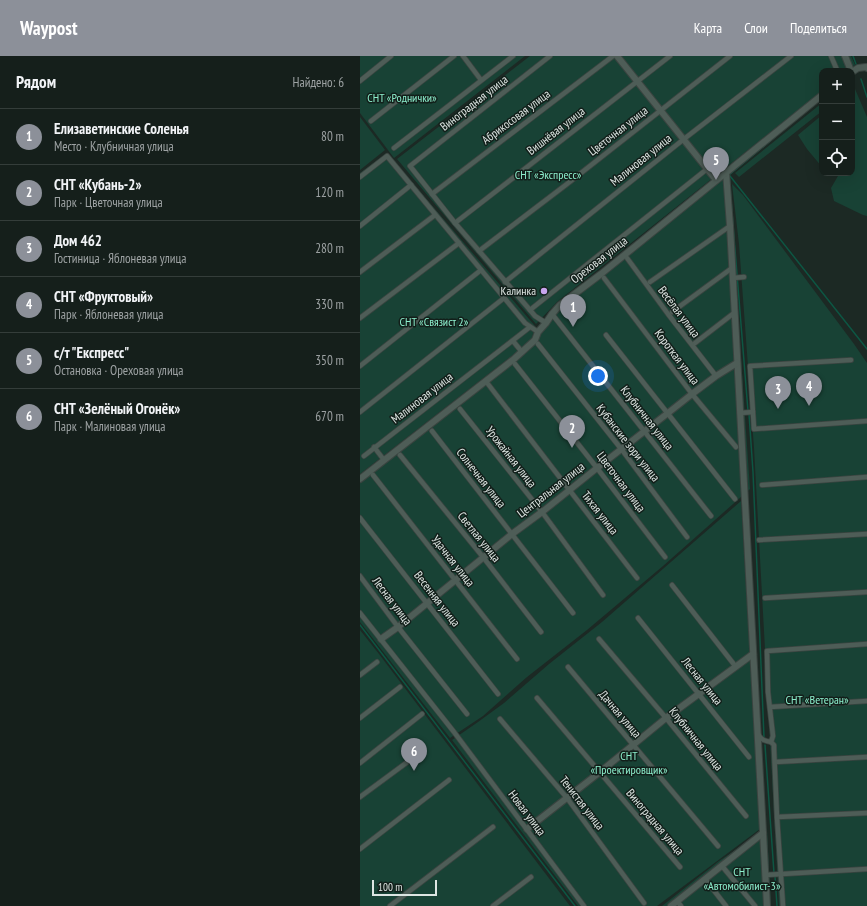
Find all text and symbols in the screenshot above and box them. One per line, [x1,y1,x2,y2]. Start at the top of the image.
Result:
text: Waypost [20,16,77,40]
text: Карта [694,19,722,37]
text: Слои [744,19,768,37]
text: Поделиться [790,19,847,37]
map controls [819,68,855,176]
button: + [819,68,855,104]
text: Рядом [16,71,56,93]
street label: Виноградная улица [437,71,511,134]
text: Найдено: 6 [293,74,344,91]
street label: Абрикосовая улица [479,86,553,147]
park label: СНТ «Роднички» [367,90,437,105]
street label: Цветочная улица [585,102,651,159]
street label: Вишнёвая улица [524,103,588,158]
button: − [819,104,855,140]
text: Елизаветинские Соленья [54,119,189,138]
text: 1 [26,128,32,145]
text: 80 m [321,128,344,145]
street label: Малиновая улица [607,130,674,189]
text: Место · Клубничная улица [54,138,174,155]
button: locate [819,140,855,176]
pin: 5 [703,147,729,180]
park label: СНТ «Экспресс» [515,167,582,182]
text: СНТ «Кубань-2» [54,175,142,194]
text: 2 [26,184,32,201]
text: 120 m [315,184,344,201]
text: Парк · Цветочная улица [54,194,163,211]
text: Дом 462 [54,231,102,250]
street label: Ореховая улица [567,233,630,286]
text: 3 [26,240,32,257]
text: 280 m [315,240,344,257]
text: Гостиница · Яблоневая улица [54,250,186,267]
place label: Калинка [500,283,536,298]
street label: Весёлая улица [655,283,704,341]
marker: Калинка [539,286,549,296]
text: СНТ «Фруктовый» [54,287,153,306]
pin: 1 [560,294,586,327]
text: 4 [26,296,32,313]
text: 330 m [315,296,344,313]
text: Парк · Яблоневая улица [54,306,163,323]
park label: СНТ «Связист 2» [400,314,469,329]
street label: Короткая улица [652,326,703,388]
text: с/т "Експресс" [54,343,129,362]
text: 5 [26,352,32,369]
text: 350 m [315,352,344,369]
text: Остановка · Ореховая улица [54,362,184,379]
your location [588,366,608,386]
street label: Малиновая улица [388,369,456,426]
pin: 4 [796,373,822,406]
pin: 3 [765,376,791,409]
street label: Клубничная улица [618,383,677,453]
text: СНТ «Зелёный Огонёк» [54,399,180,418]
street label: Кубанские зори улица [593,401,663,485]
text: 6 [26,408,32,425]
text: 670 m [315,408,344,425]
pin: 2 [559,415,585,448]
text: Парк · Малиновая улица [54,418,166,435]
street label: Урожайная улица [483,423,540,490]
street label: Солнечная улица [453,445,510,511]
street label: Цветочная улица [594,449,649,515]
street label: Центральная улица [514,458,588,521]
street label: Тихая улица [579,488,622,538]
street label: Светлая улица [455,509,504,565]
street label: Удачная улица [429,532,478,590]
street label: Весенняя улица [411,568,464,630]
street label: Лесная улица [369,573,416,628]
street label: Лесная улица [678,653,726,708]
street label: Дачная улица [596,687,645,741]
park label: СНТ «Ветеран» [785,692,849,707]
street label: Клубничная улица [666,704,727,774]
pin: 6 [401,738,427,771]
park label: СНТ «Проектировщик» [590,748,668,777]
street label: Тенистая улица [557,773,608,833]
street label: Виноградная улица [623,785,688,858]
street label: Новая улица [505,787,549,839]
park label: СНТ «Автомобилист-3» [703,864,781,893]
scale bar [372,878,437,897]
text: 100 m [378,880,402,894]

